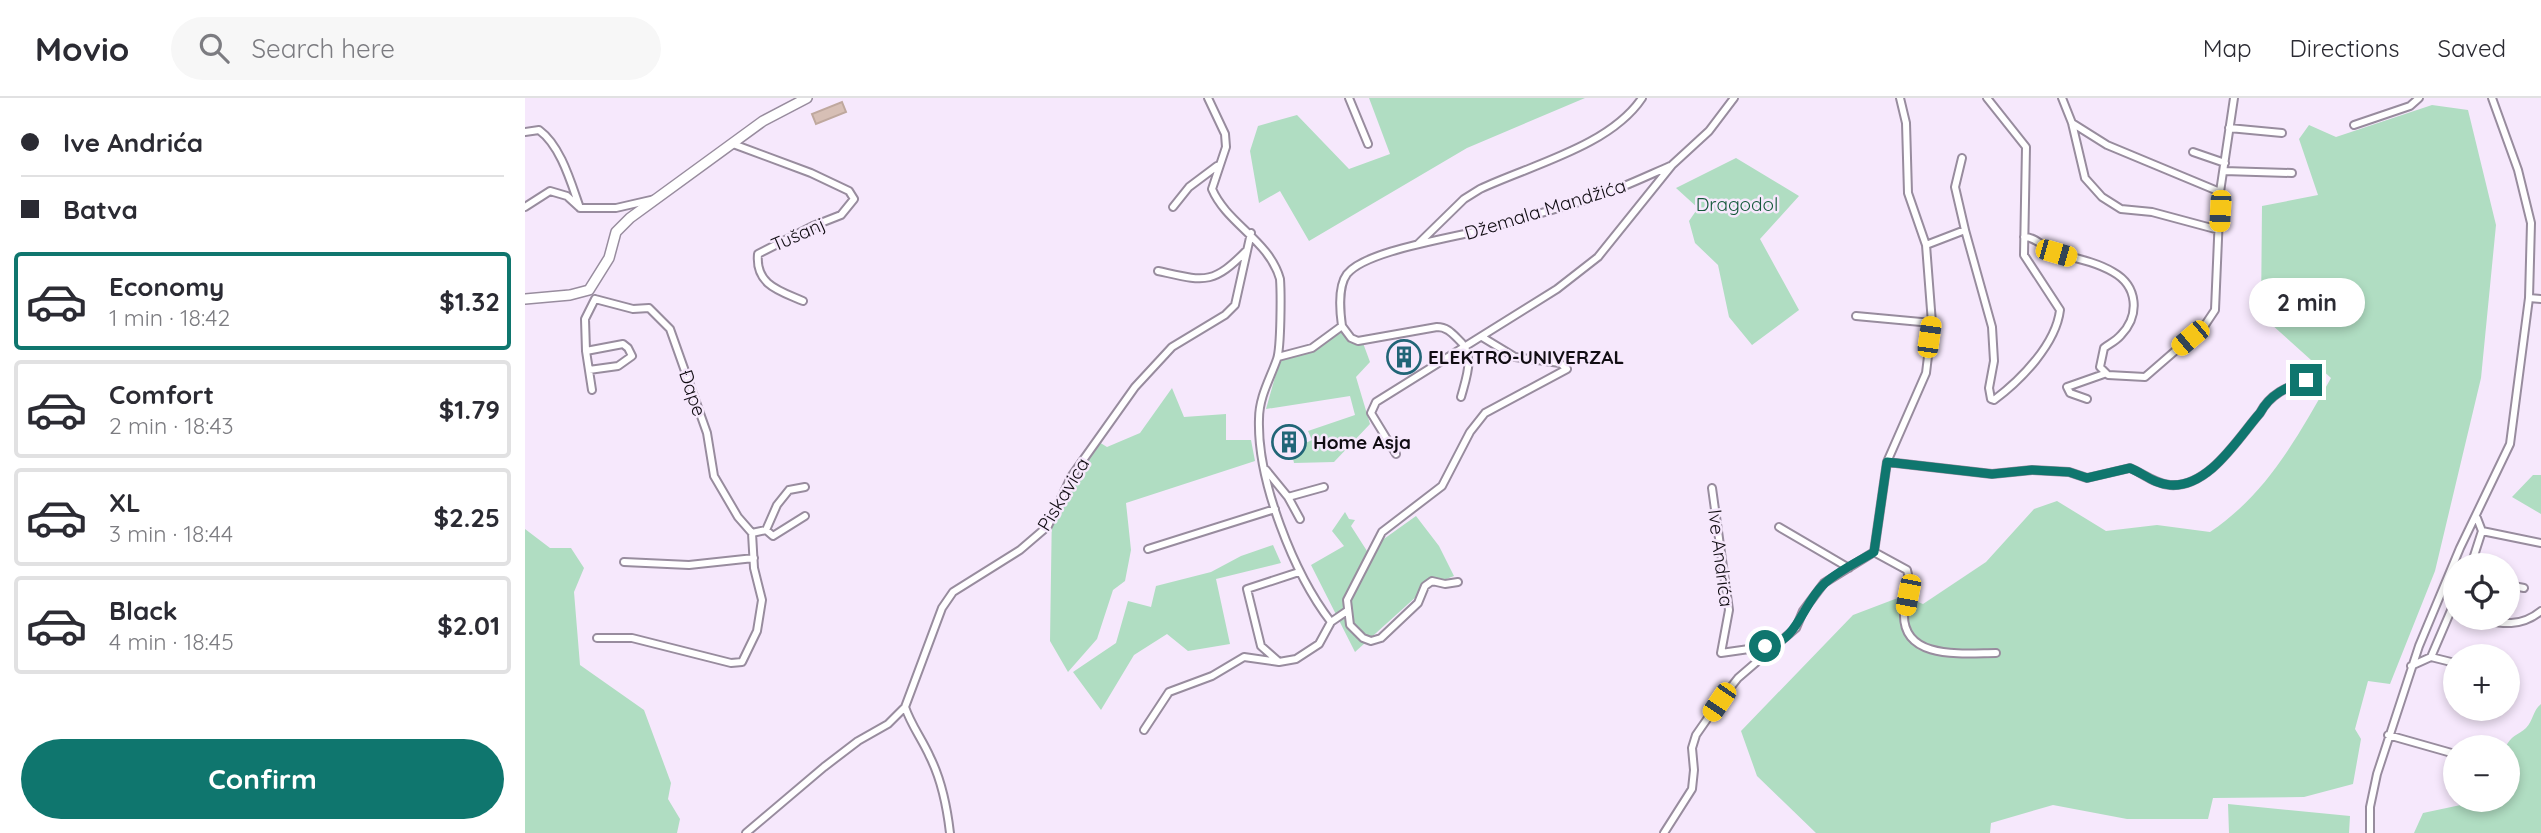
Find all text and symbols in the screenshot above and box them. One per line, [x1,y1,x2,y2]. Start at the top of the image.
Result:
search box [171,17,661,80]
text: Movio [35,28,129,69]
icon: search [195,29,233,67]
text: Search here [251,32,395,65]
text: Map [2203,33,2252,63]
text: Directions [2290,33,2400,63]
text: Saved [2438,33,2506,63]
text: Ive Andrića [63,126,203,159]
street label: Džemala Mandžića [1461,173,1629,245]
car [2209,189,2232,233]
park label: Dragodol [1696,192,1778,216]
text: Batva [63,193,138,226]
street label: Tušanj [767,212,829,256]
car [2033,237,2080,269]
icon: car [25,270,88,333]
text: Economy [109,270,224,303]
callout: 2 min [2248,278,2364,328]
text: $1.32 [439,285,500,318]
text: 2 min [2277,288,2337,317]
text: 1 min · 18:42 [109,303,230,332]
car [1916,315,1943,359]
car [2168,316,2213,360]
building icon: ELEKTRO-UNIVERZAL [1385,338,1423,376]
place label: ELEKTRO-UNIVERZAL [1428,345,1624,369]
route end [2290,364,2322,396]
street label: Đape [674,367,712,419]
icon: car [25,378,88,441]
text: Comfort [109,378,214,411]
text: $1.79 [439,393,500,426]
text: 2 min · 18:43 [109,411,234,440]
building icon: Home Asja [1270,423,1308,461]
place label: Home Asja [1313,430,1411,454]
street label: Piskavica [1032,453,1094,535]
icon: car [25,486,88,549]
text: XL [109,486,141,519]
text: $2.25 [433,501,500,534]
street label: Ive Andrića [1703,508,1739,608]
text: 3 min · 18:44 [109,519,233,548]
map controls [2443,553,2520,812]
button: locate [2443,553,2520,630]
car [1894,572,1923,618]
icon: car [25,594,88,657]
text: Black [109,594,178,627]
text: $2.01 [437,609,500,642]
text: 4 min · 18:45 [109,627,234,656]
route start [1749,630,1781,662]
button: + [2443,644,2520,721]
car [1699,679,1740,725]
button: − [2443,735,2520,812]
button: Confirm [21,739,504,819]

